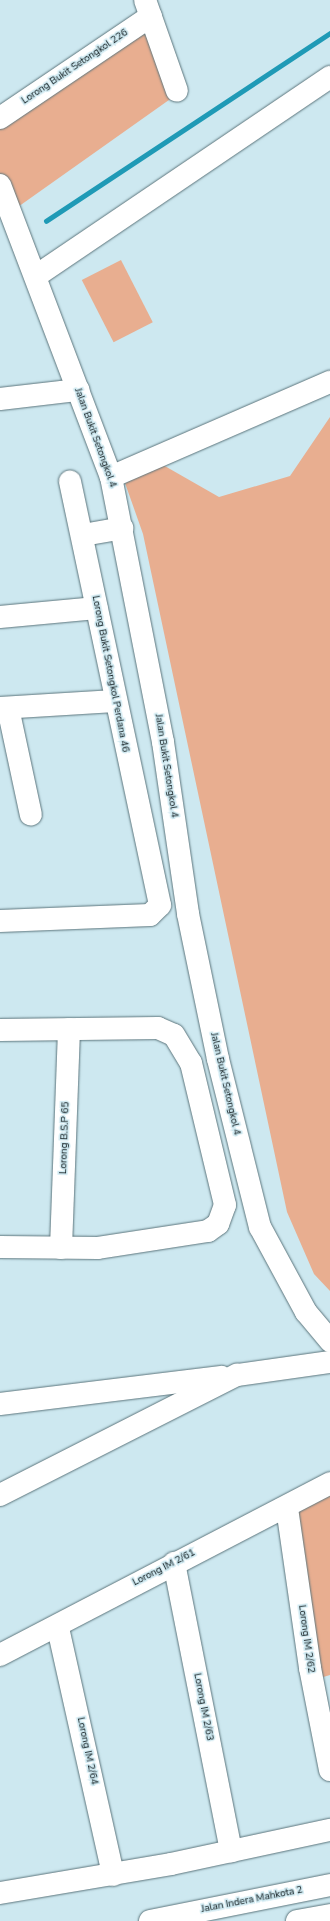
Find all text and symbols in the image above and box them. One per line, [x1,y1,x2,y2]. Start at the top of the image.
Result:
street label: Lorong Bukit Setongkol 226 [19,27,131,107]
street label: Jalan Bukit Setongkol 4 [71,387,119,489]
street label: Lorong Bukit Setongkol Perdana 46 [89,595,131,753]
street label: Jalan Bukit Setongkol 4 [152,713,180,819]
street label: Jalan Bukit Setongkol 4 [207,1032,243,1136]
street label: Lorong B.S.P 65 [58,1102,72,1174]
street label: Lorong IM 2/61 [131,1547,197,1589]
street label: Lorong IM 2/62 [295,1604,317,1674]
street label: Lorong IM 2/63 [191,1672,215,1742]
street label: Lorong IM 2/64 [74,1716,100,1786]
street label: Jalan Indera Mahkota 2 [200,1884,304,1916]

